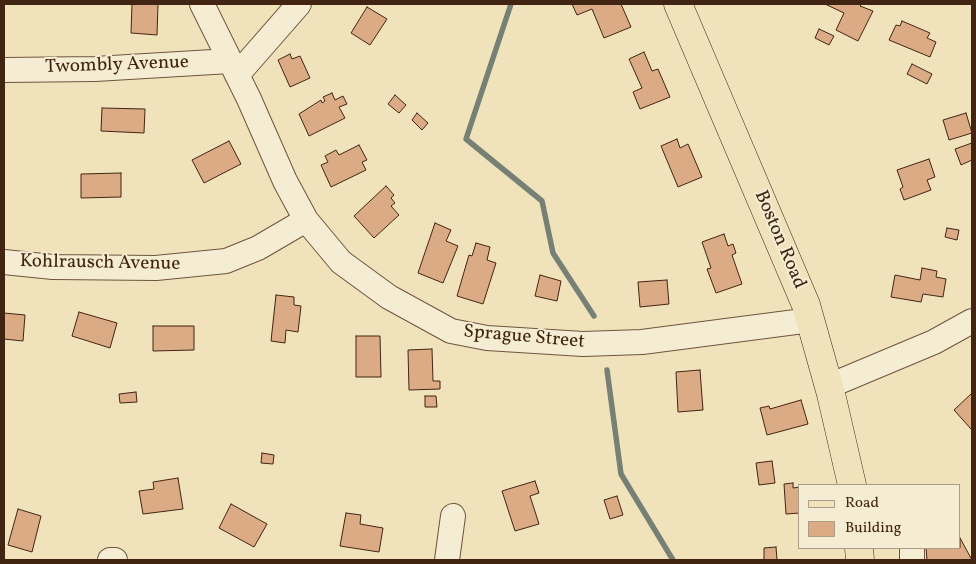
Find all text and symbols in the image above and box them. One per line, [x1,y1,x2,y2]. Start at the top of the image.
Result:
street label: Twombly Avenue [45,52,189,80]
street label: Boston Road [748,187,810,293]
street label: Kohlrausch Avenue [20,251,180,277]
street label: Sprague Street [462,321,586,355]
legend [798,484,961,549]
text: Road [845,493,879,514]
text: Building [845,518,901,539]

